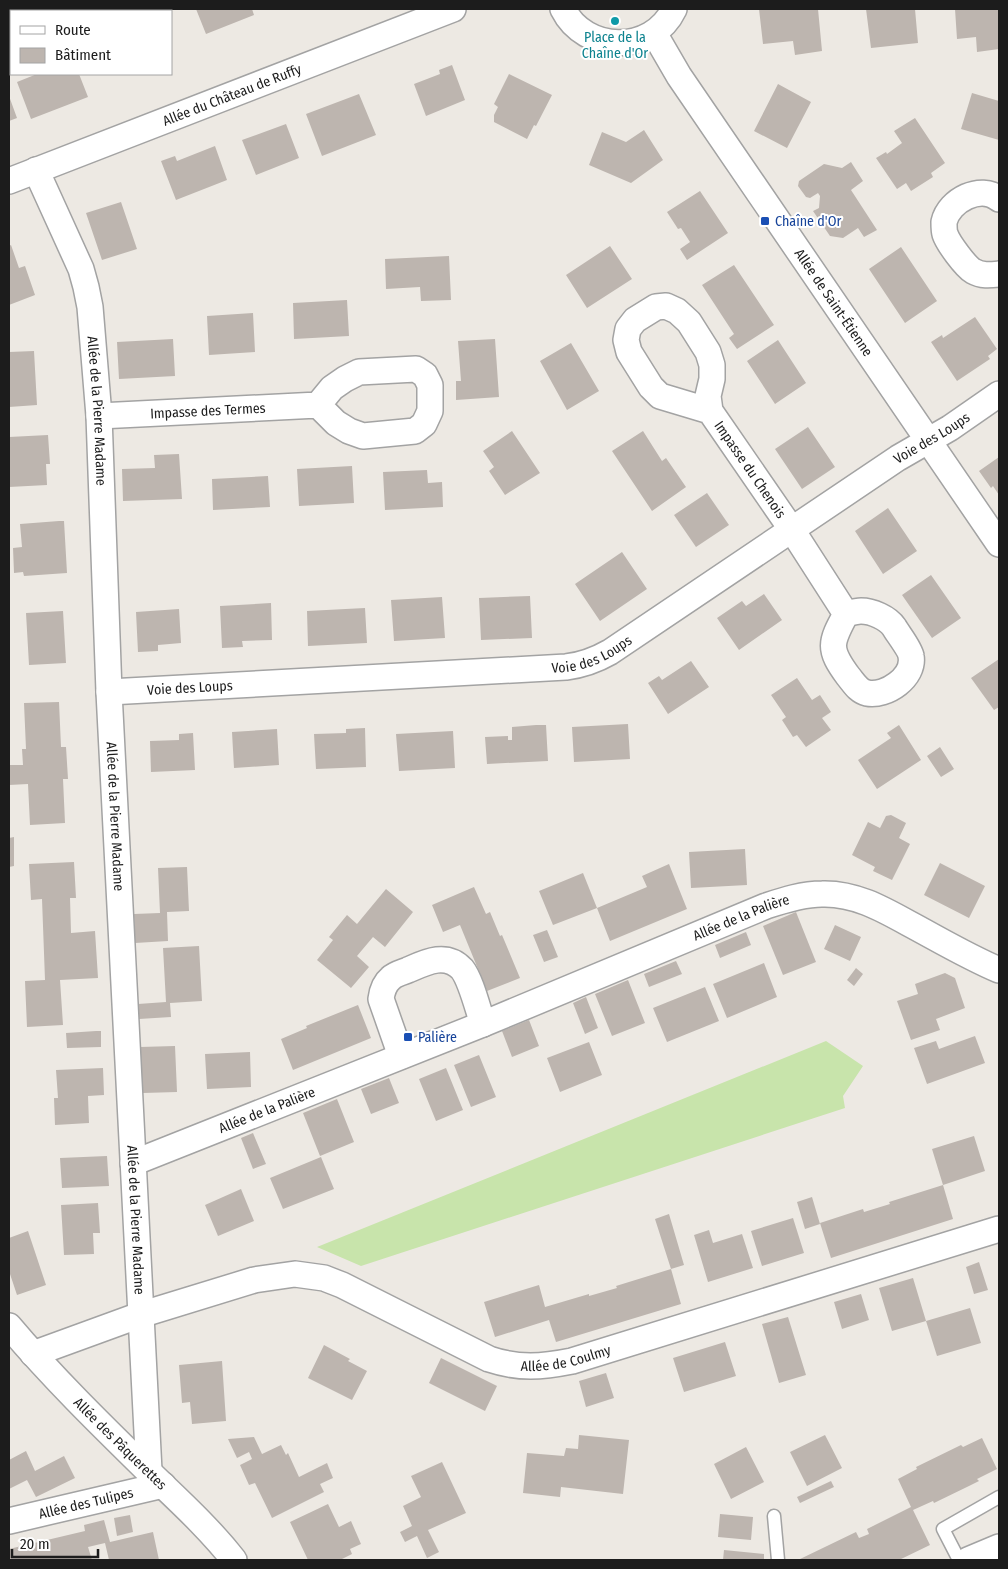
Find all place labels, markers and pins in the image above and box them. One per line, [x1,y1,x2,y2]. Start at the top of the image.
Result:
marker: Place de la Chaîne d'Or [609,15,621,27]
place label: Place de la Chaîne d'Or [582,29,648,62]
place label: Chaîne d'Or [775,213,841,230]
marker: Chaîne d'Or [759,215,771,227]
place label: Palière [418,1029,457,1046]
marker: Palière [402,1031,414,1043]

